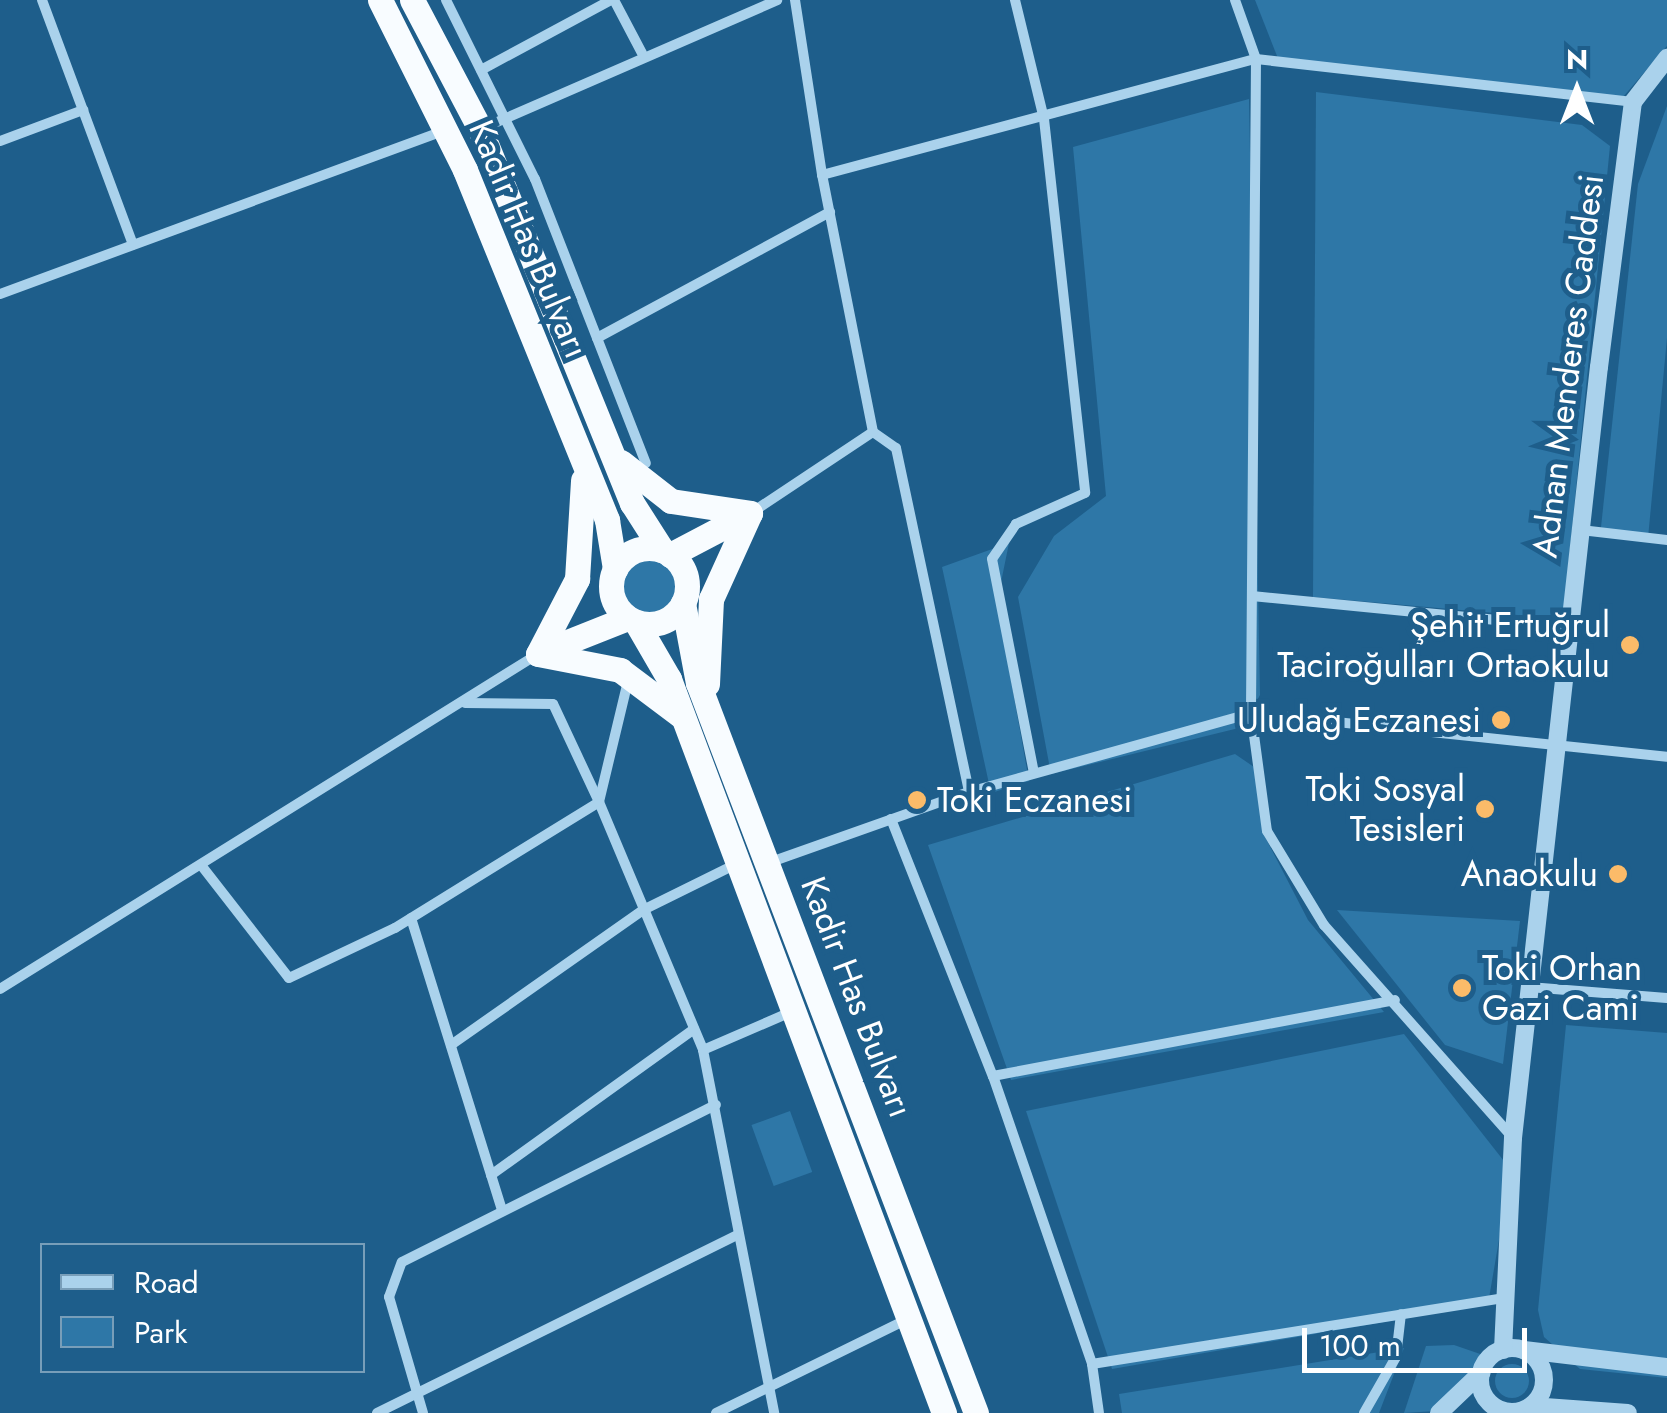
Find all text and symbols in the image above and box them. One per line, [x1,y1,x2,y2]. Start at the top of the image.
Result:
text: N [1566,39,1588,80]
north arrow [1527,40,1627,140]
street label: Kadir Has Bulvarı [460,114,598,364]
street label: Adnan Menderes Caddesi [1524,172,1612,560]
place label: Şehit Ertuğrul Taciroğulları Ortaokulu [1277,604,1610,686]
marker: Şehit Ertuğrul Taciroğulları Ortaokulu [1619,634,1641,656]
place label: Uludağ Eczanesi [1237,699,1481,741]
marker: Uludağ Eczanesi [1490,709,1512,731]
place label: Toki Sosyal Tesisleri [1306,768,1465,850]
place label: Toki Eczanesi [937,779,1132,821]
marker: Toki Eczanesi [906,789,928,811]
marker: Toki Sosyal Tesisleri [1474,798,1496,820]
place label: Anaokulu [1461,853,1598,895]
marker: Anaokulu [1607,863,1629,885]
street label: Kadir Has Bulvarı [792,871,922,1123]
place label: Toki Orhan Gazi Cami [1482,947,1642,1029]
marker: Toki Orhan Gazi Cami [1451,977,1473,999]
legend [40,1243,365,1373]
text: Road [134,1261,199,1304]
scale bar [1307,1308,1532,1370]
text: Park [134,1311,187,1354]
text: 100 m [1319,1324,1401,1367]

